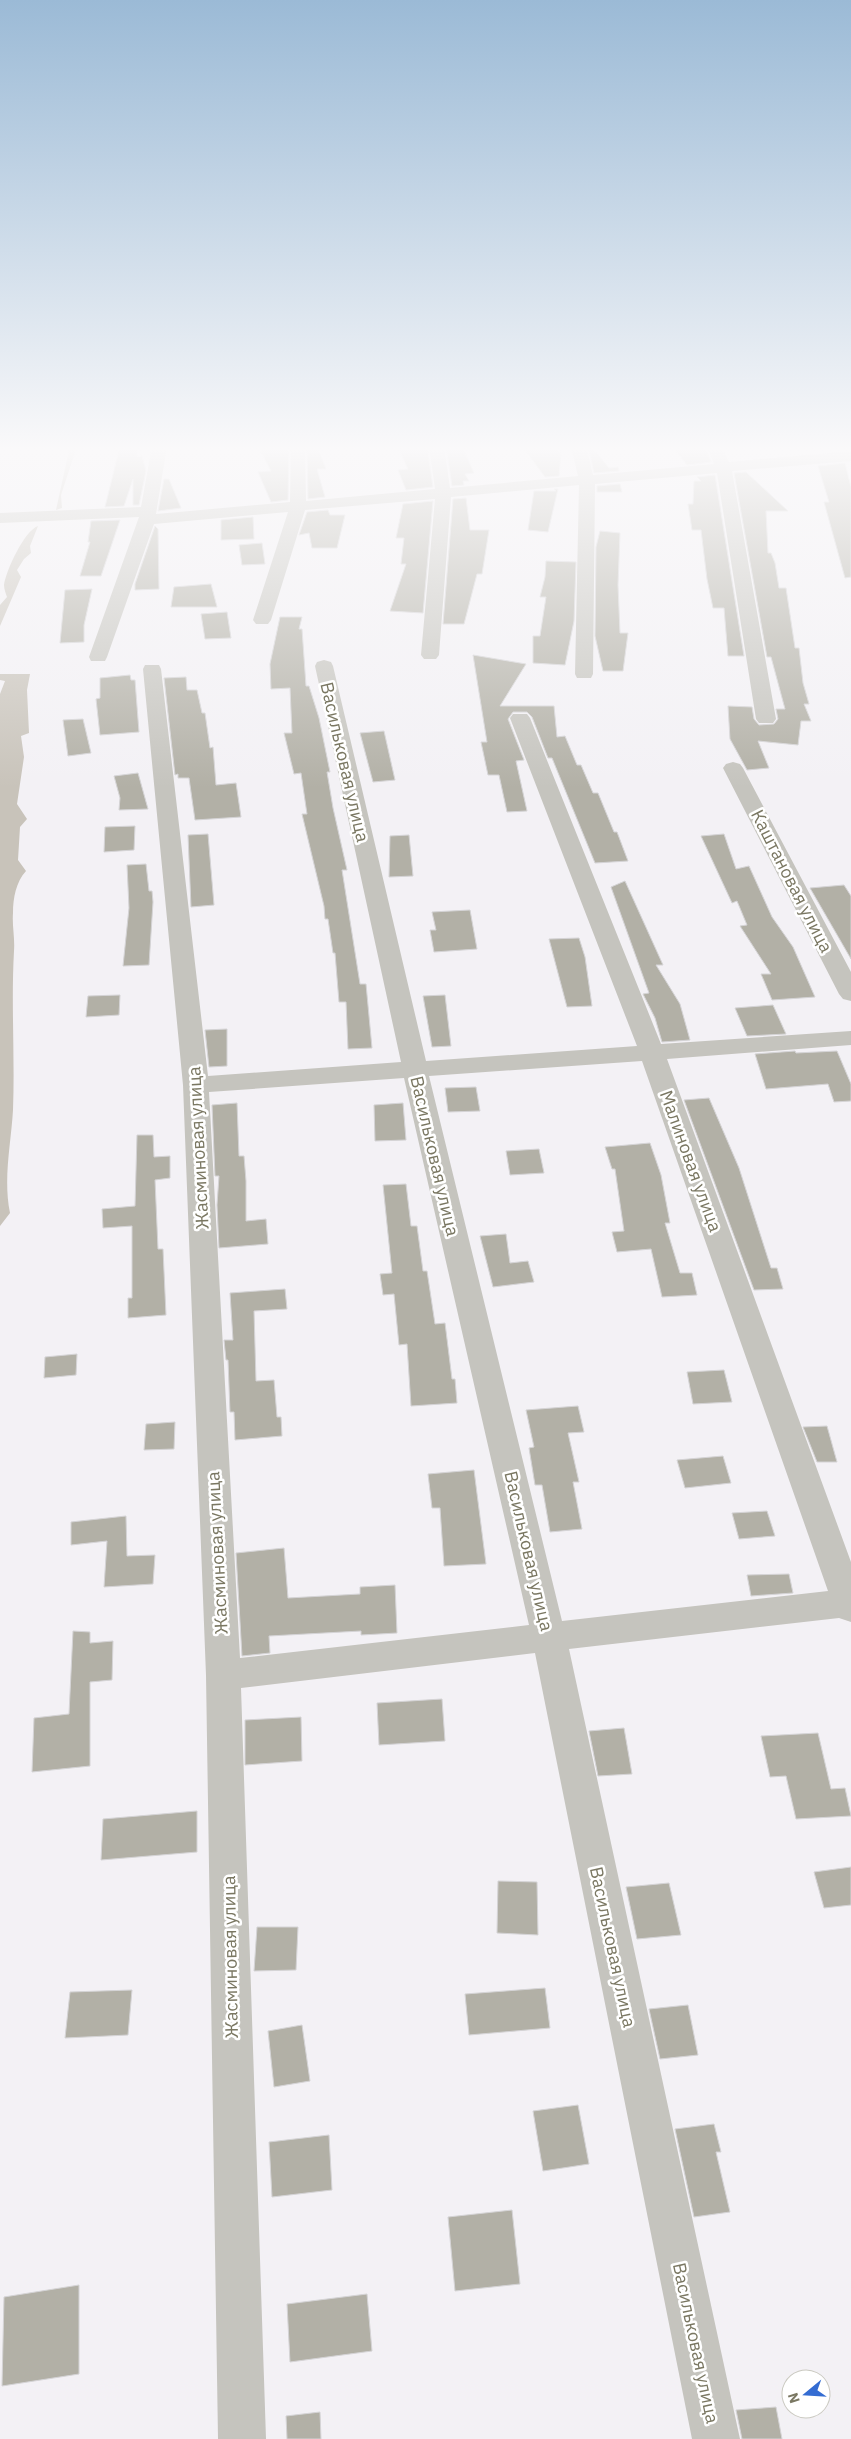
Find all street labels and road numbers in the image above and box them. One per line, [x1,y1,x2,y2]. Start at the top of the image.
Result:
street label: Васильковая улица [315,680,375,845]
street label: Каштановая улица [746,806,838,957]
street label: Жасминовая улица [182,1065,214,1230]
street label: Васильковая улица [405,1074,465,1239]
street label: Малиновая улица [655,1087,727,1235]
street label: Васильковая улица [499,1469,559,1634]
street label: Жасминовая улица [201,1470,233,1635]
street label: Васильковая улица [585,1865,641,2030]
street label: Жасминовая улица [217,1875,243,2039]
street label: Васильковая улица [668,2261,724,2426]

